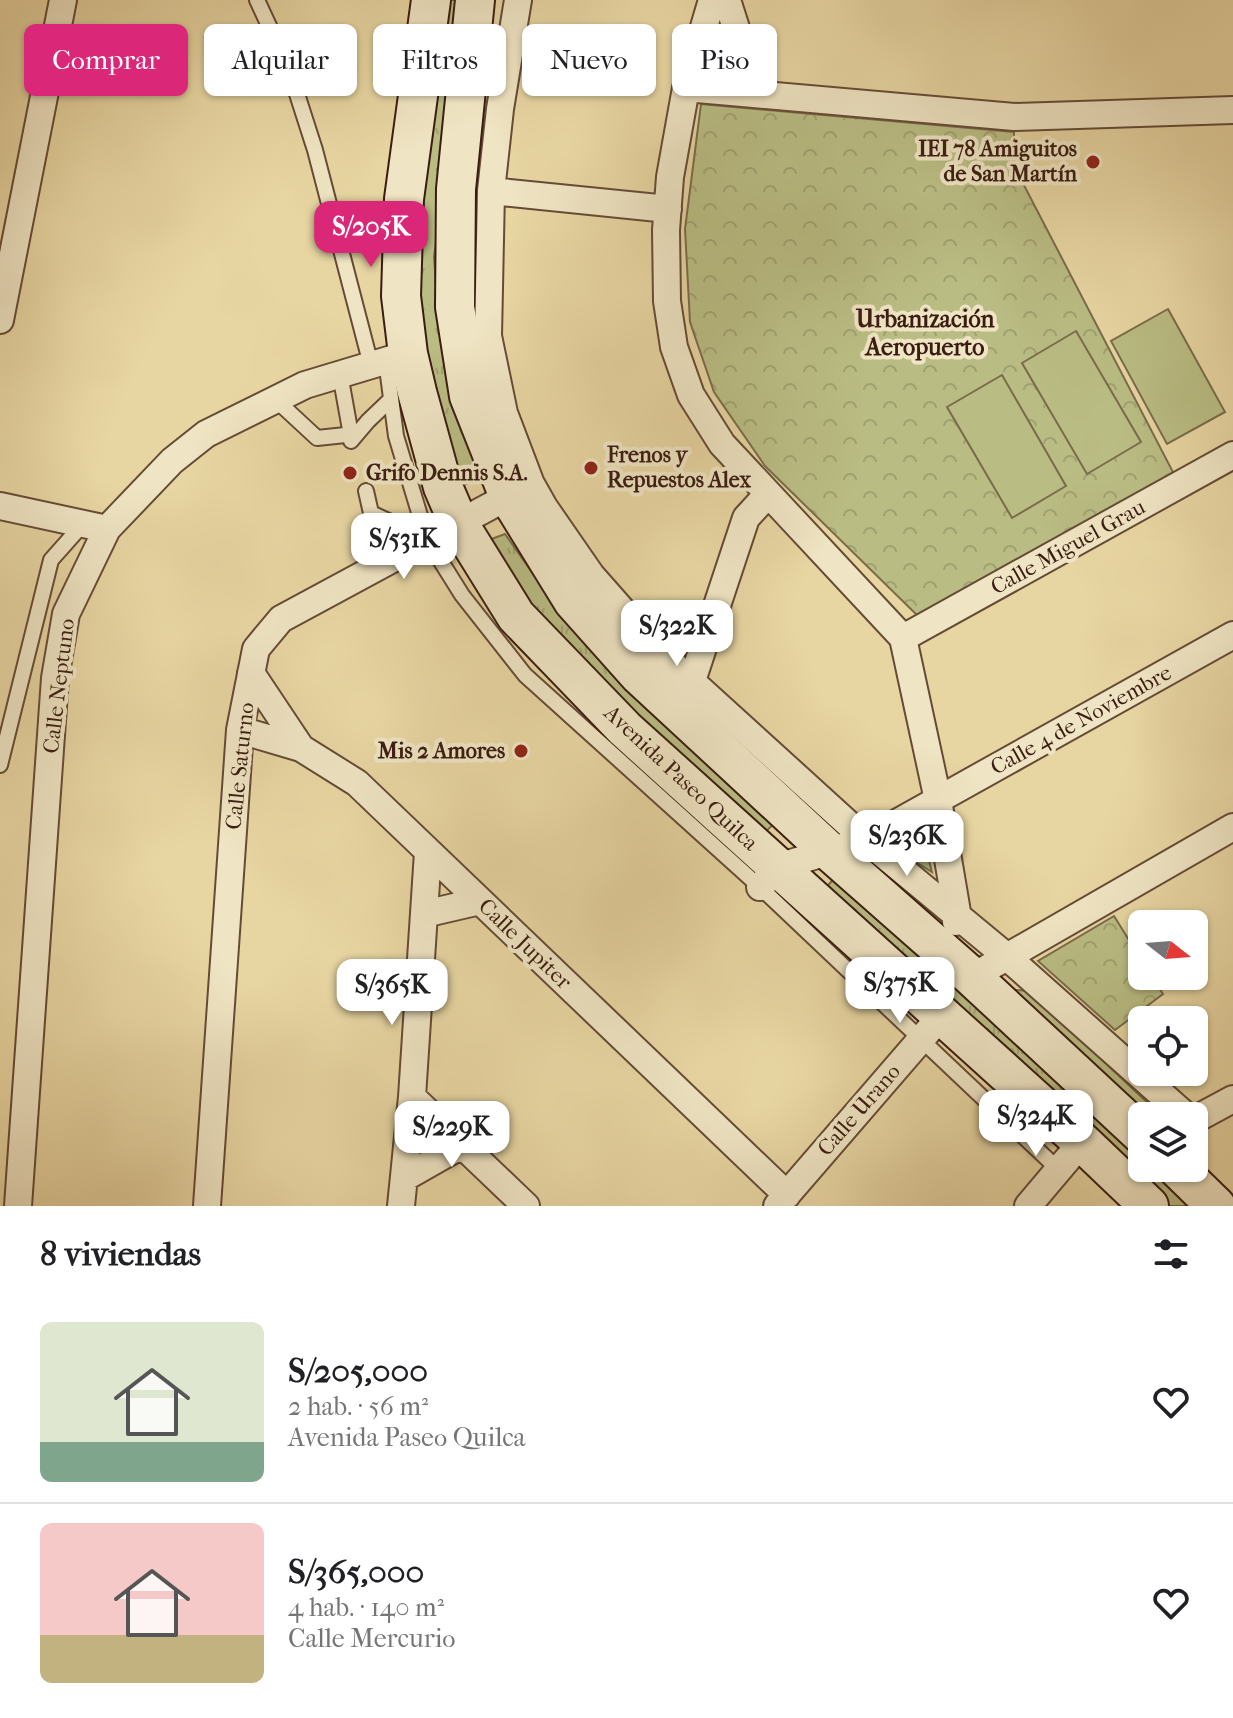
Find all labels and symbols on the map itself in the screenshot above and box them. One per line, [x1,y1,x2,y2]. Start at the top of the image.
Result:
place label: IEI 78 Amiguitos de San Martín [918,136,1077,187]
marker: IEI 78 Amiguitos de San Martín [1084,153,1102,171]
pin: S/205K [306,201,436,269]
district label: Urbanización Aeropuerto [855,305,995,361]
place label: Frenos y Repuestos Alex [606,442,751,493]
marker: Frenos y Repuestos Alex [582,459,600,477]
place label: Grifo Dennis S.A. [366,460,528,486]
marker: Grifo Dennis S.A. [341,464,359,482]
street label: Calle Miguel Grau [986,494,1150,600]
pin: S/531K [339,513,469,581]
pin: S/322K [612,600,742,668]
street label: Calle Neptuno [38,617,80,755]
street label: Calle 4 de Noviembre [986,659,1176,781]
street label: Avenida Paseo Quilca [598,699,764,857]
street label: Calle Saturno [220,701,260,831]
place label: Mis 2 Amores [377,738,505,764]
marker: Mis 2 Amores [512,742,530,760]
pin: S/236K [842,810,972,878]
street label: Calle Jupiter [473,893,577,995]
north arrow [1128,910,1208,990]
pin: S/375K [835,957,965,1025]
pin: S/365K [327,959,457,1027]
street label: Calle Urano [812,1059,906,1161]
pin: S/324K [971,1090,1101,1158]
pin: S/229K [387,1101,517,1169]

